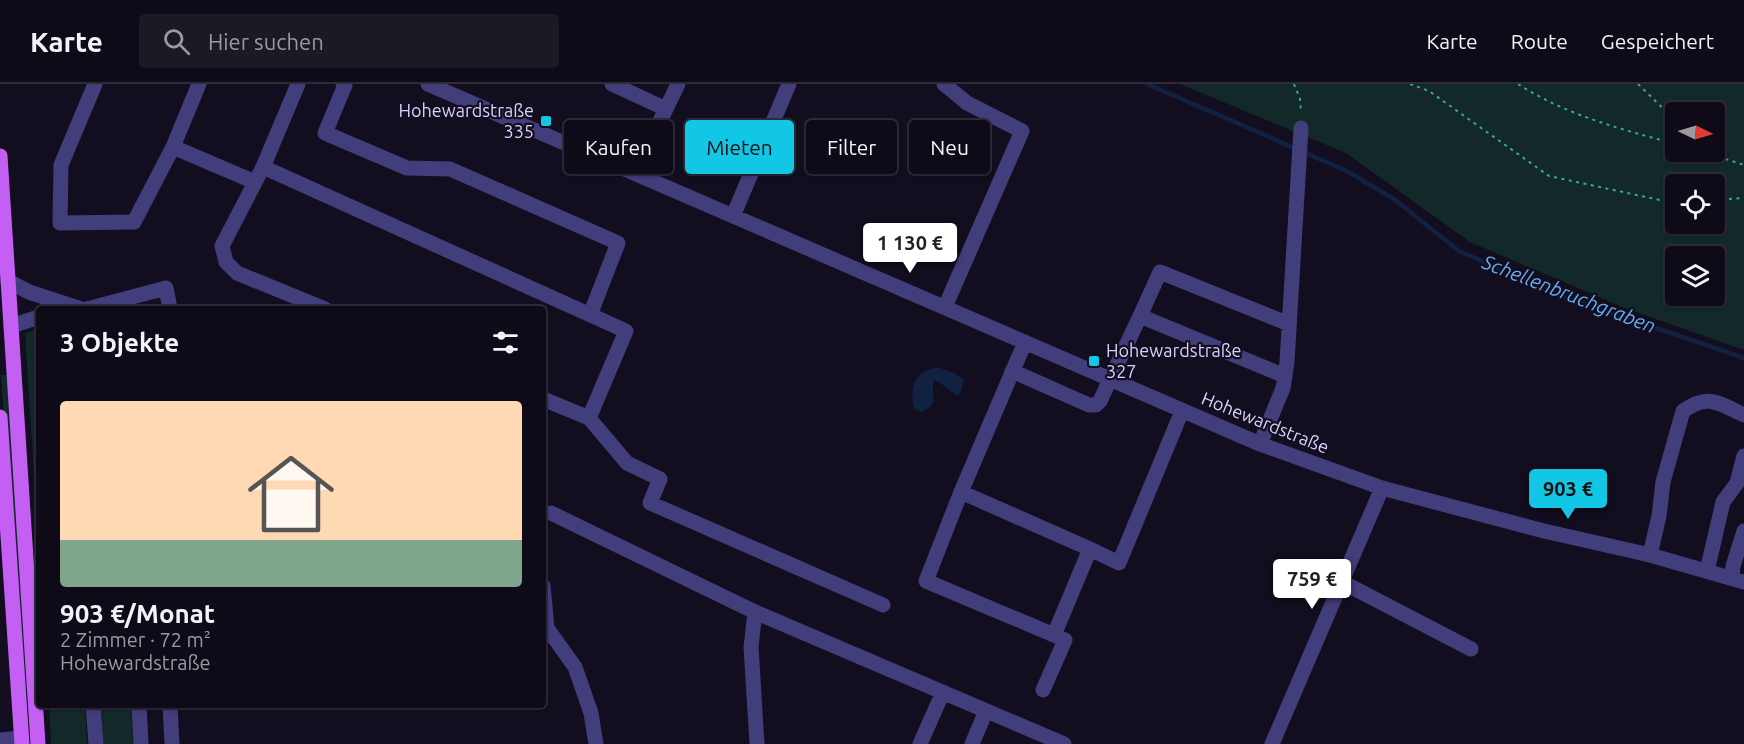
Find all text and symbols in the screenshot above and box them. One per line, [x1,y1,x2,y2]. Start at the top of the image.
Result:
search box [139,14,559,68]
icon: search [160,25,193,58]
text: Karte [30,26,103,57]
text: Hier suchen [208,29,324,54]
text: Karte [1426,29,1478,53]
text: Route [1511,29,1568,53]
text: Gespeichert [1601,29,1714,53]
place label: Hohewardstraße 335 [398,100,534,141]
north arrow [1665,102,1725,162]
map controls [1665,102,1725,306]
marker: Hohewardstraße 335 [539,114,553,128]
chip: Kaufen [564,120,673,174]
chip: Mieten [685,120,794,174]
chip: Filter [806,120,897,174]
chip: Neu [909,120,990,174]
button: locate [1665,174,1725,234]
pin: 1 130 € [855,223,965,274]
text: 1 130 € [877,231,943,254]
button: layers [1665,246,1725,306]
water label: Schellenbruchgraben [1478,249,1659,337]
icon: filters [489,326,522,359]
text: 3 Objekte [60,328,179,357]
place label: Hohewardstraße 327 [1106,340,1242,381]
marker: Hohewardstraße 327 [1087,354,1101,368]
street label: Hohewardstraße [1199,387,1332,457]
icon: home [237,440,345,548]
pin: 903 € [1526,469,1610,520]
text: 903 € [1543,477,1593,500]
pin: 759 € [1270,559,1354,610]
text: 759 € [1287,567,1337,590]
text: 903 €/Monat [60,599,215,628]
text: 2 Zimmer · 72 m² [60,628,211,651]
text: Hohewardstraße [60,651,211,674]

